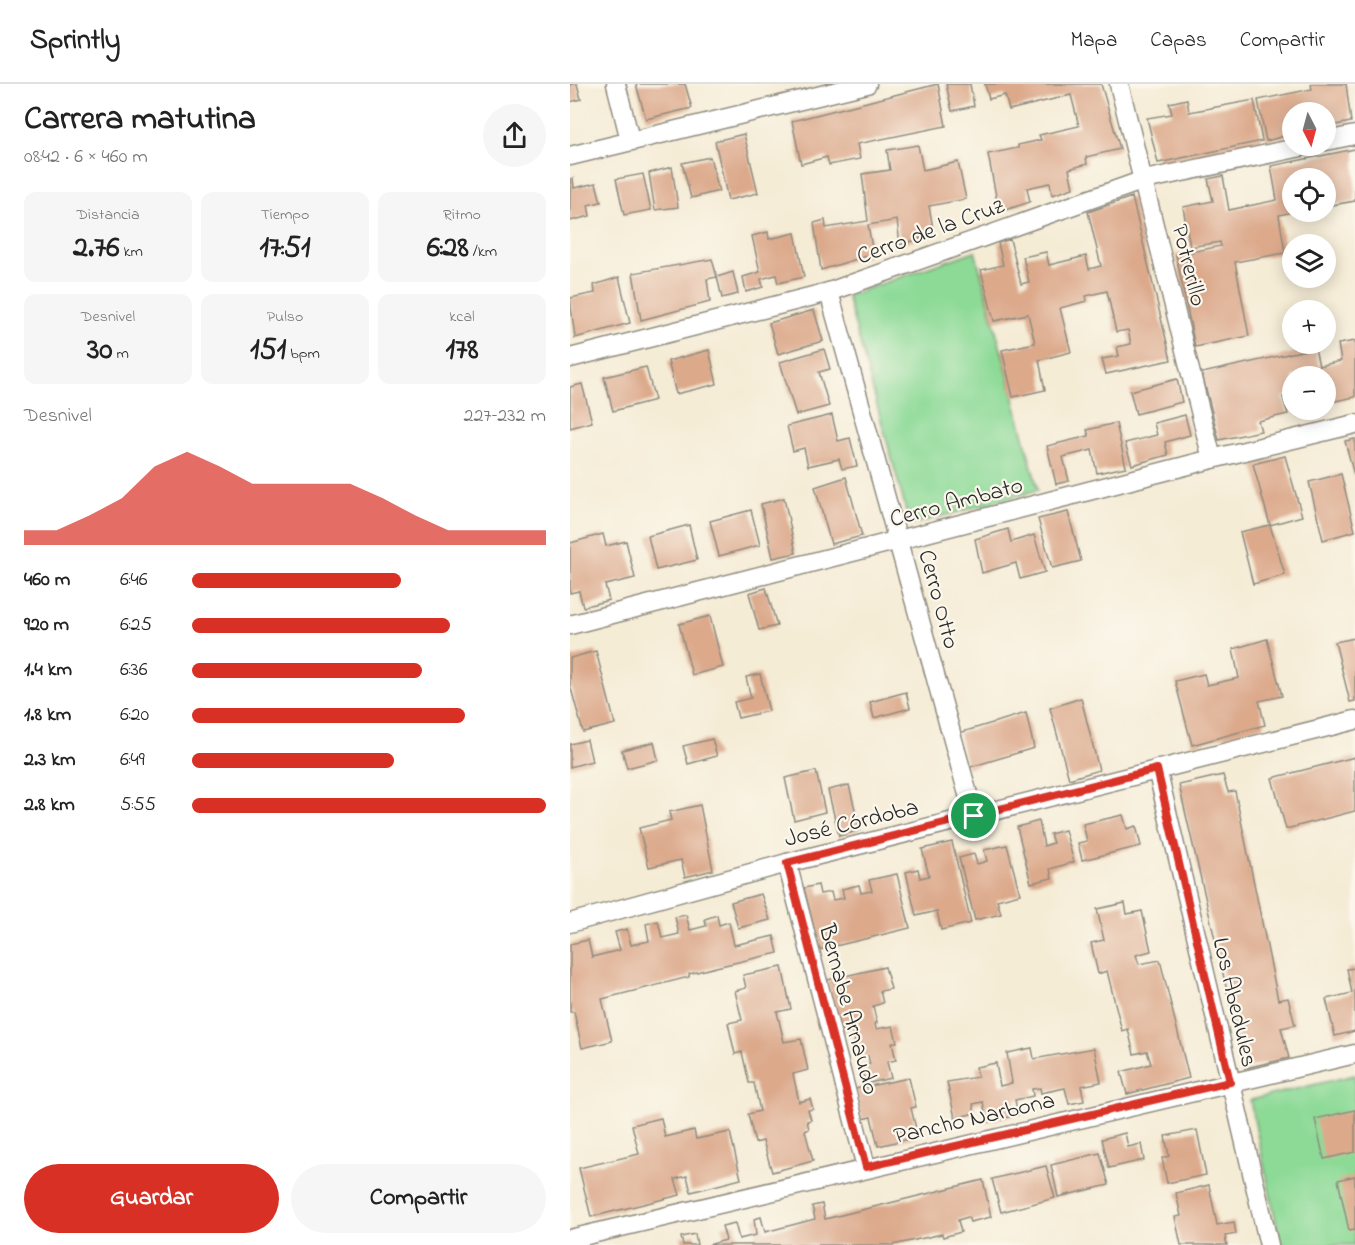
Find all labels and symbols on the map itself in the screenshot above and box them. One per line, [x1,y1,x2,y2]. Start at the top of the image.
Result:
north arrow [1282,102,1336,156]
street label: Cerro de la Cruz [852,189,1010,275]
street label: Potrerillo [1160,221,1215,310]
street label: Cerro Ambato [886,469,1027,538]
street label: Cerro Otto [908,546,968,653]
pin [948,790,999,841]
street label: José Córdoba [781,791,922,858]
street label: Bernabe Arnaudo [808,920,887,1099]
street label: Los Abedules [1202,934,1265,1071]
street label: Pancho Narbona [891,1084,1059,1155]

